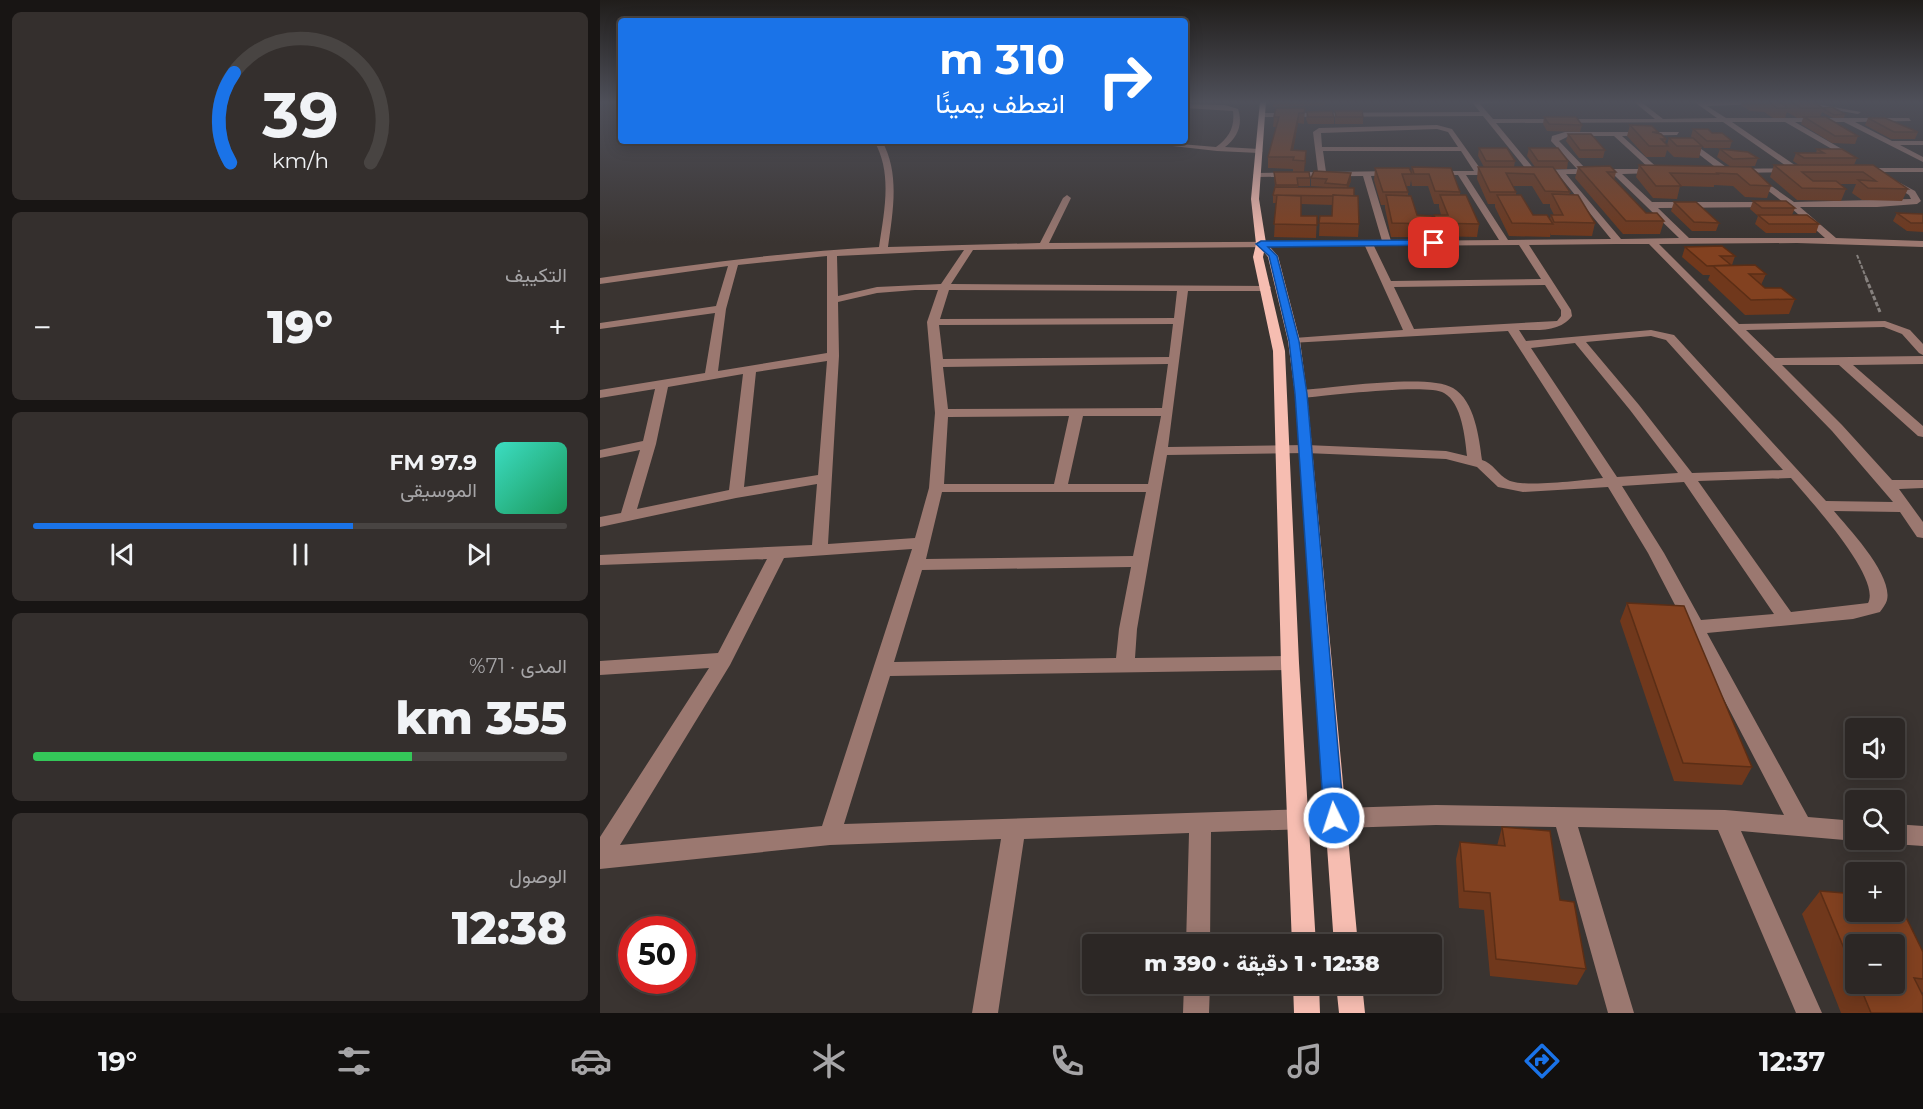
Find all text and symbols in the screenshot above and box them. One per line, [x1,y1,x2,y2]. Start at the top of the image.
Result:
text: 310 m [939,33,1065,85]
icon: right [1086,42,1164,120]
text: 39 [261,77,338,153]
text: انعطف يمينًا [935,87,1065,120]
text: km/h [271,147,329,173]
pin [1408,217,1459,268]
icon: arrive [1417,226,1450,259]
text: التكييف [505,263,567,287]
text: 19° [267,299,333,354]
text: − [33,307,52,347]
text: + [548,307,567,347]
text: 97.9 FM [389,449,477,476]
text: الموسيقى [400,478,477,502]
icon: previous [106,538,139,571]
icon: pause [284,538,317,571]
icon: next [462,538,495,571]
text: المدى · 71% [469,654,567,678]
text: 355 km [395,690,567,745]
map controls [1845,718,1905,994]
button: sound [1845,718,1905,778]
position arrow [1302,786,1366,850]
button: search [1845,790,1905,850]
button: + [1845,862,1905,922]
text: الوصول [509,864,567,888]
text: 12:38 [452,900,567,955]
speed limit sign: 50 [618,916,696,994]
button: − [1845,934,1905,994]
text: 12:38 · 1 دقيقة · 390 m [1144,950,1380,977]
icon: filters [333,1040,375,1082]
icon: car [570,1040,612,1082]
icon: climate [808,1040,850,1082]
icon: phone [1046,1040,1088,1082]
icon: music [1284,1040,1326,1082]
icon: directions [1521,1040,1563,1082]
text: 19° [98,1045,137,1078]
text: 12:37 [1759,1045,1825,1078]

